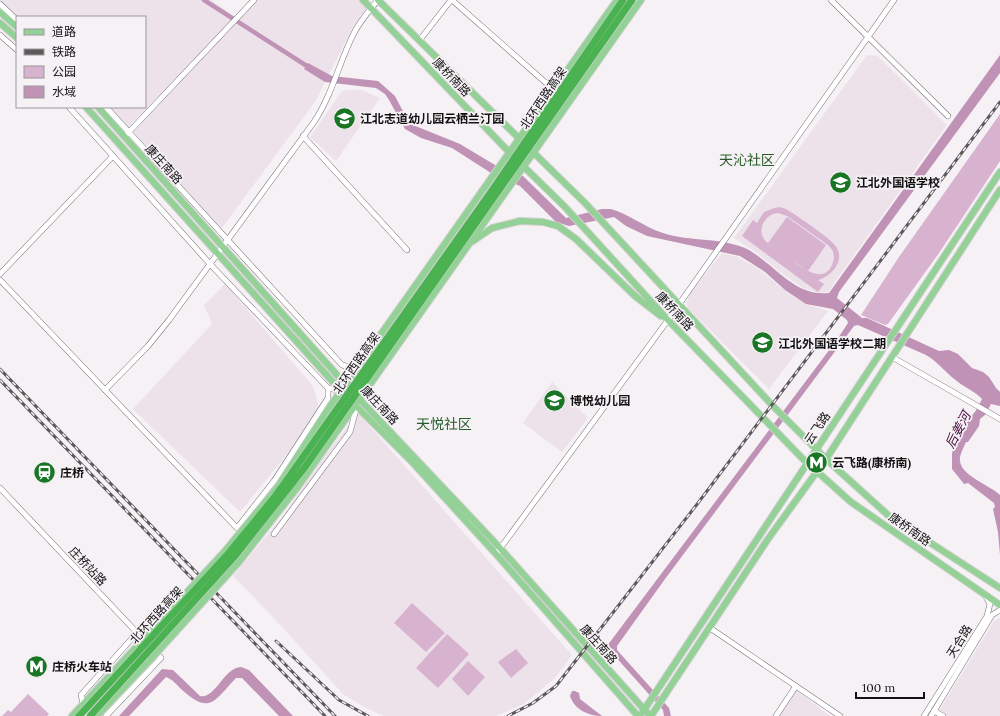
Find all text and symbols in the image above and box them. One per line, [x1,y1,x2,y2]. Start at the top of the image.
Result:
legend [16,16,146,108]
text: 道路 [52,24,76,39]
text: 铁路 [52,44,76,59]
street label: 康桥南路 [430,55,474,99]
text: 公园 [52,64,76,79]
street label: 北环西路高架 [517,64,569,132]
text: 水域 [52,84,76,99]
school or university icon: 江北志道幼儿园云栖兰汀园 [332,105,358,131]
place label: 江北志道幼儿园云栖兰汀园 [360,111,504,126]
street label: 康庄南路 [142,141,186,187]
district label: 天沁社区 [719,151,775,169]
school or university icon: 江北外国语学校 [828,169,854,195]
place label: 江北外国语学校 [856,175,940,190]
street label: 康桥南路 [653,288,697,334]
street label: 北环西路高架 [329,329,383,397]
school or university icon: 江北外国语学校二期 [750,330,776,356]
place label: 江北外国语学校二期 [778,336,886,351]
street label: 康庄南路 [358,382,402,428]
school or university icon: 博悦幼儿园 [542,387,568,413]
place label: 博悦幼儿园 [570,393,630,408]
water label: 后姜河 [941,406,976,451]
street label: 云飞路 [801,409,833,447]
district label: 天悦社区 [416,415,472,433]
metro station icon: 云飞路(康桥南) [804,449,830,475]
place label: 云飞路(康桥南) [832,455,912,471]
station icon: 庄桥 [32,459,58,485]
place label: 庄桥 [60,465,84,480]
street label: 康桥南路 [886,509,934,549]
street label: 庄桥站路 [66,543,110,589]
street label: 北环西路高架 [126,583,186,647]
street label: 康庄南路 [577,621,621,667]
street label: 天合路 [943,622,975,660]
metro station icon: 庄桥火车站 [23,653,49,679]
place label: 庄桥火车站 [52,659,112,674]
scale bar [856,674,924,700]
text: 100 m [862,680,895,695]

